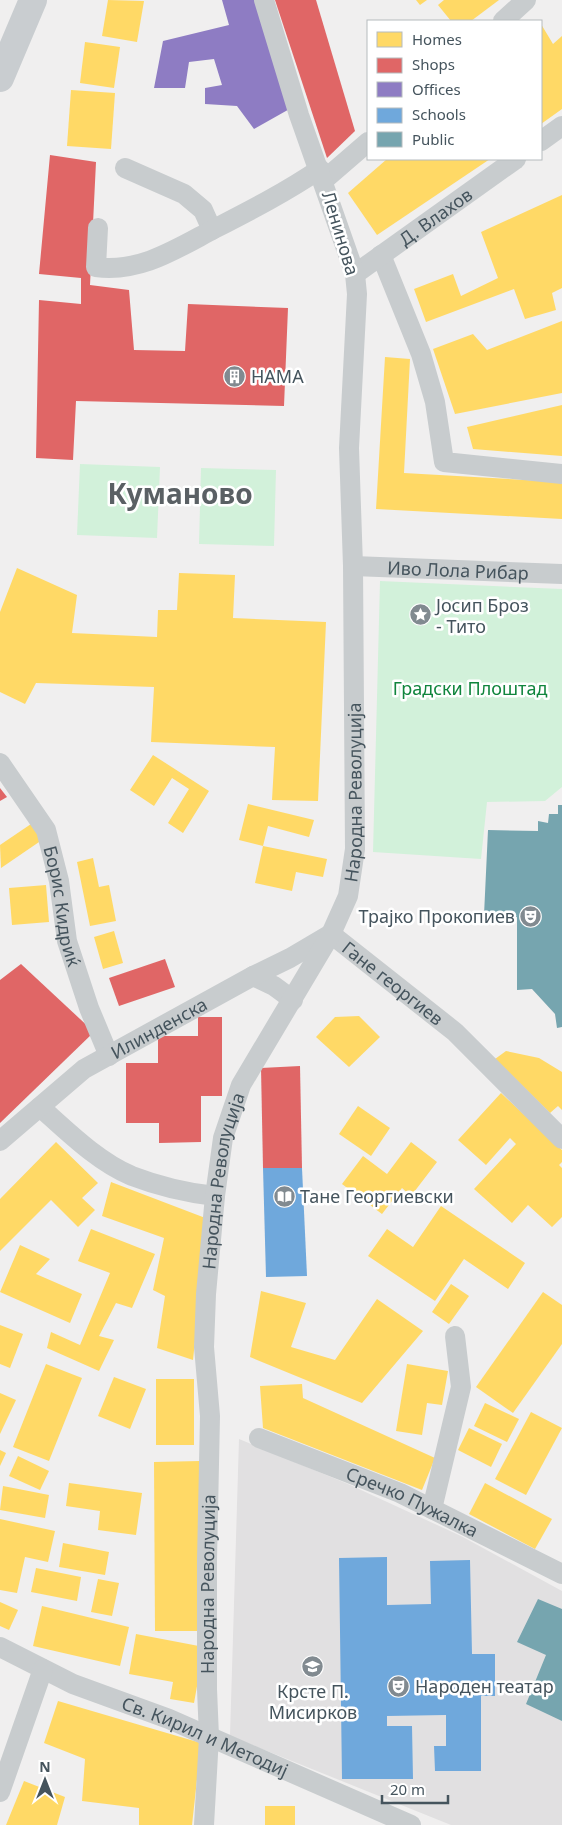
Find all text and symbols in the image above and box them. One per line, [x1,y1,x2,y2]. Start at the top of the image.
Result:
legend [367,20,542,160]
text: Homes [412,29,462,49]
text: Shops [412,54,455,74]
text: Offices [412,79,461,99]
text: Schools [412,104,466,124]
text: Public [412,129,455,149]
street label: Д. Влахов [394,182,477,251]
street label: Ленинова [317,188,365,278]
building icon: НАМА [223,364,247,388]
place label: НАМА [251,364,304,388]
district label: Куманово [107,474,253,512]
street label: Иво Лола Рибар [387,555,529,585]
place label: Јосип Броз - Тито [434,593,529,638]
place icon: Јосип Броз - Тито [408,603,432,627]
park label: Градски Плоштад [393,676,547,700]
street label: Народна Револуција [338,702,367,884]
street label: Борис Кидриќ [38,843,87,970]
place label: Трајко Прокопиев [358,904,515,928]
theatre icon: Трајко Прокопиев [519,904,543,928]
street label: Гане георгиев [337,936,449,1030]
street label: Илинденска [106,992,211,1064]
street label: Народна Револуција [196,1089,250,1271]
library icon: Тане Георгиевски [272,1184,296,1208]
place label: Тане Георгиевски [300,1184,454,1208]
street label: Сречко Пужалка [343,1461,482,1542]
street label: Народна Револуција [195,1494,220,1674]
school or university icon: Крсте П. Мисирков [301,1654,325,1678]
theatre icon: Народен театар [387,1674,411,1698]
place label: Народен театар [415,1674,554,1698]
place label: Крсте П. Мисирков [269,1679,357,1724]
street label: Св. Кирил и Методиј [119,1691,292,1782]
north arrow [20,1755,70,1805]
text: N [39,1757,51,1776]
scale bar [382,1772,448,1804]
text: 20 m [390,1779,425,1799]

